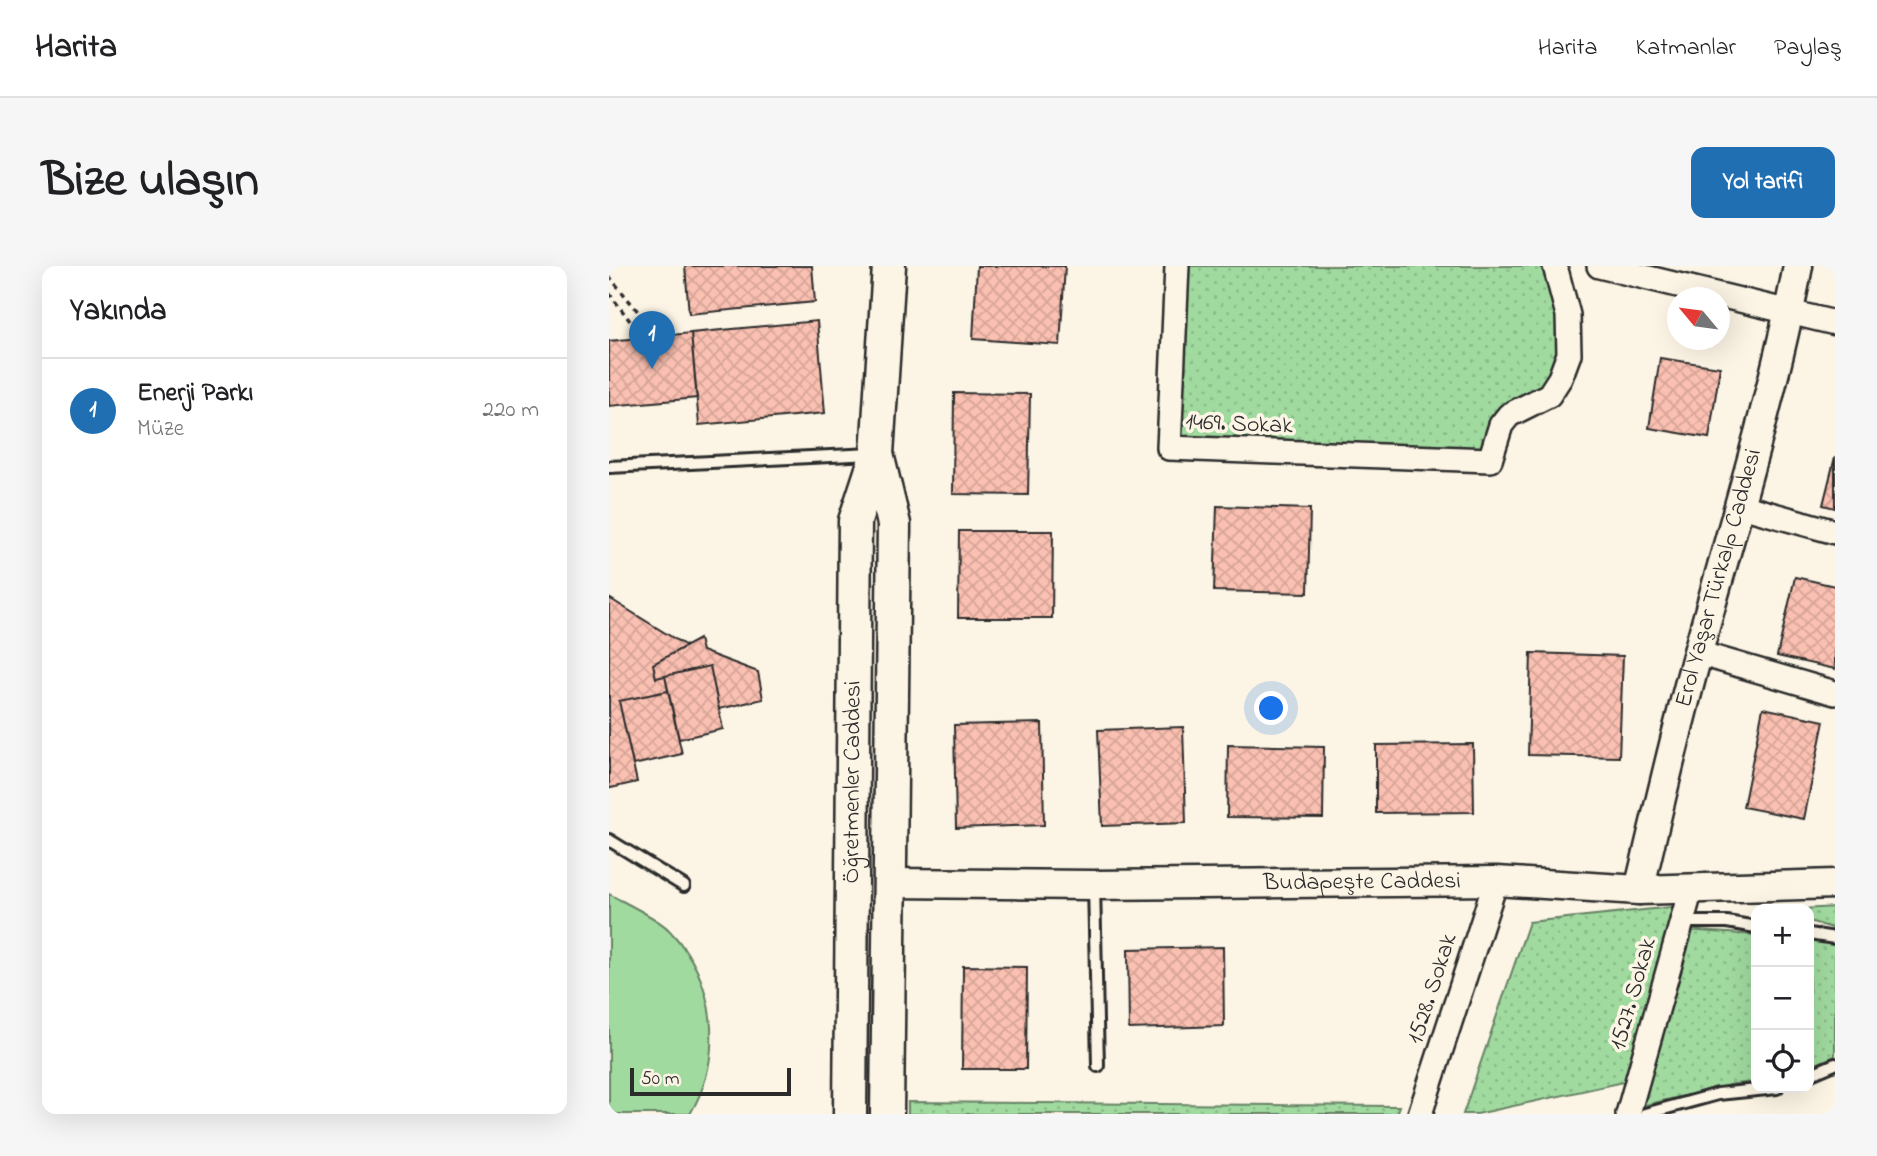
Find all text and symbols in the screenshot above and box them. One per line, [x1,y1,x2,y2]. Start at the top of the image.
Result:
text: Harita [35,24,117,72]
text: Harita [1538,31,1598,66]
text: Katmanlar [1636,31,1736,66]
text: Paylaş [1774,31,1842,66]
text: Bize ulaşın [42,146,259,218]
button: Yol tarifi [1691,147,1835,218]
north arrow [1667,287,1730,350]
text: Yakında [70,290,166,334]
pin: 1 [629,311,675,369]
text: Enerji Parkı [137,375,253,413]
text: 1 [89,394,97,427]
text: 220 m [483,394,539,427]
street label: 1469. Sokak [1185,406,1294,444]
text: Müze [137,413,184,446]
street label: Erol Yaşar Türkalp Caddesi [1666,445,1772,711]
street label: Öğretmenler Caddesi [834,680,871,884]
your location [1254,691,1288,725]
street label: Budapeşte Caddesi [1262,864,1461,901]
map controls [1751,904,1814,1093]
button: + [1751,904,1814,967]
street label: 1528. Sokak [1399,929,1467,1049]
street label: 1527. Sokak [1601,933,1667,1054]
button: − [1751,967,1814,1030]
button: locate [1751,1030,1814,1093]
scale bar [630,1065,791,1097]
text: 50 m [641,1066,680,1093]

